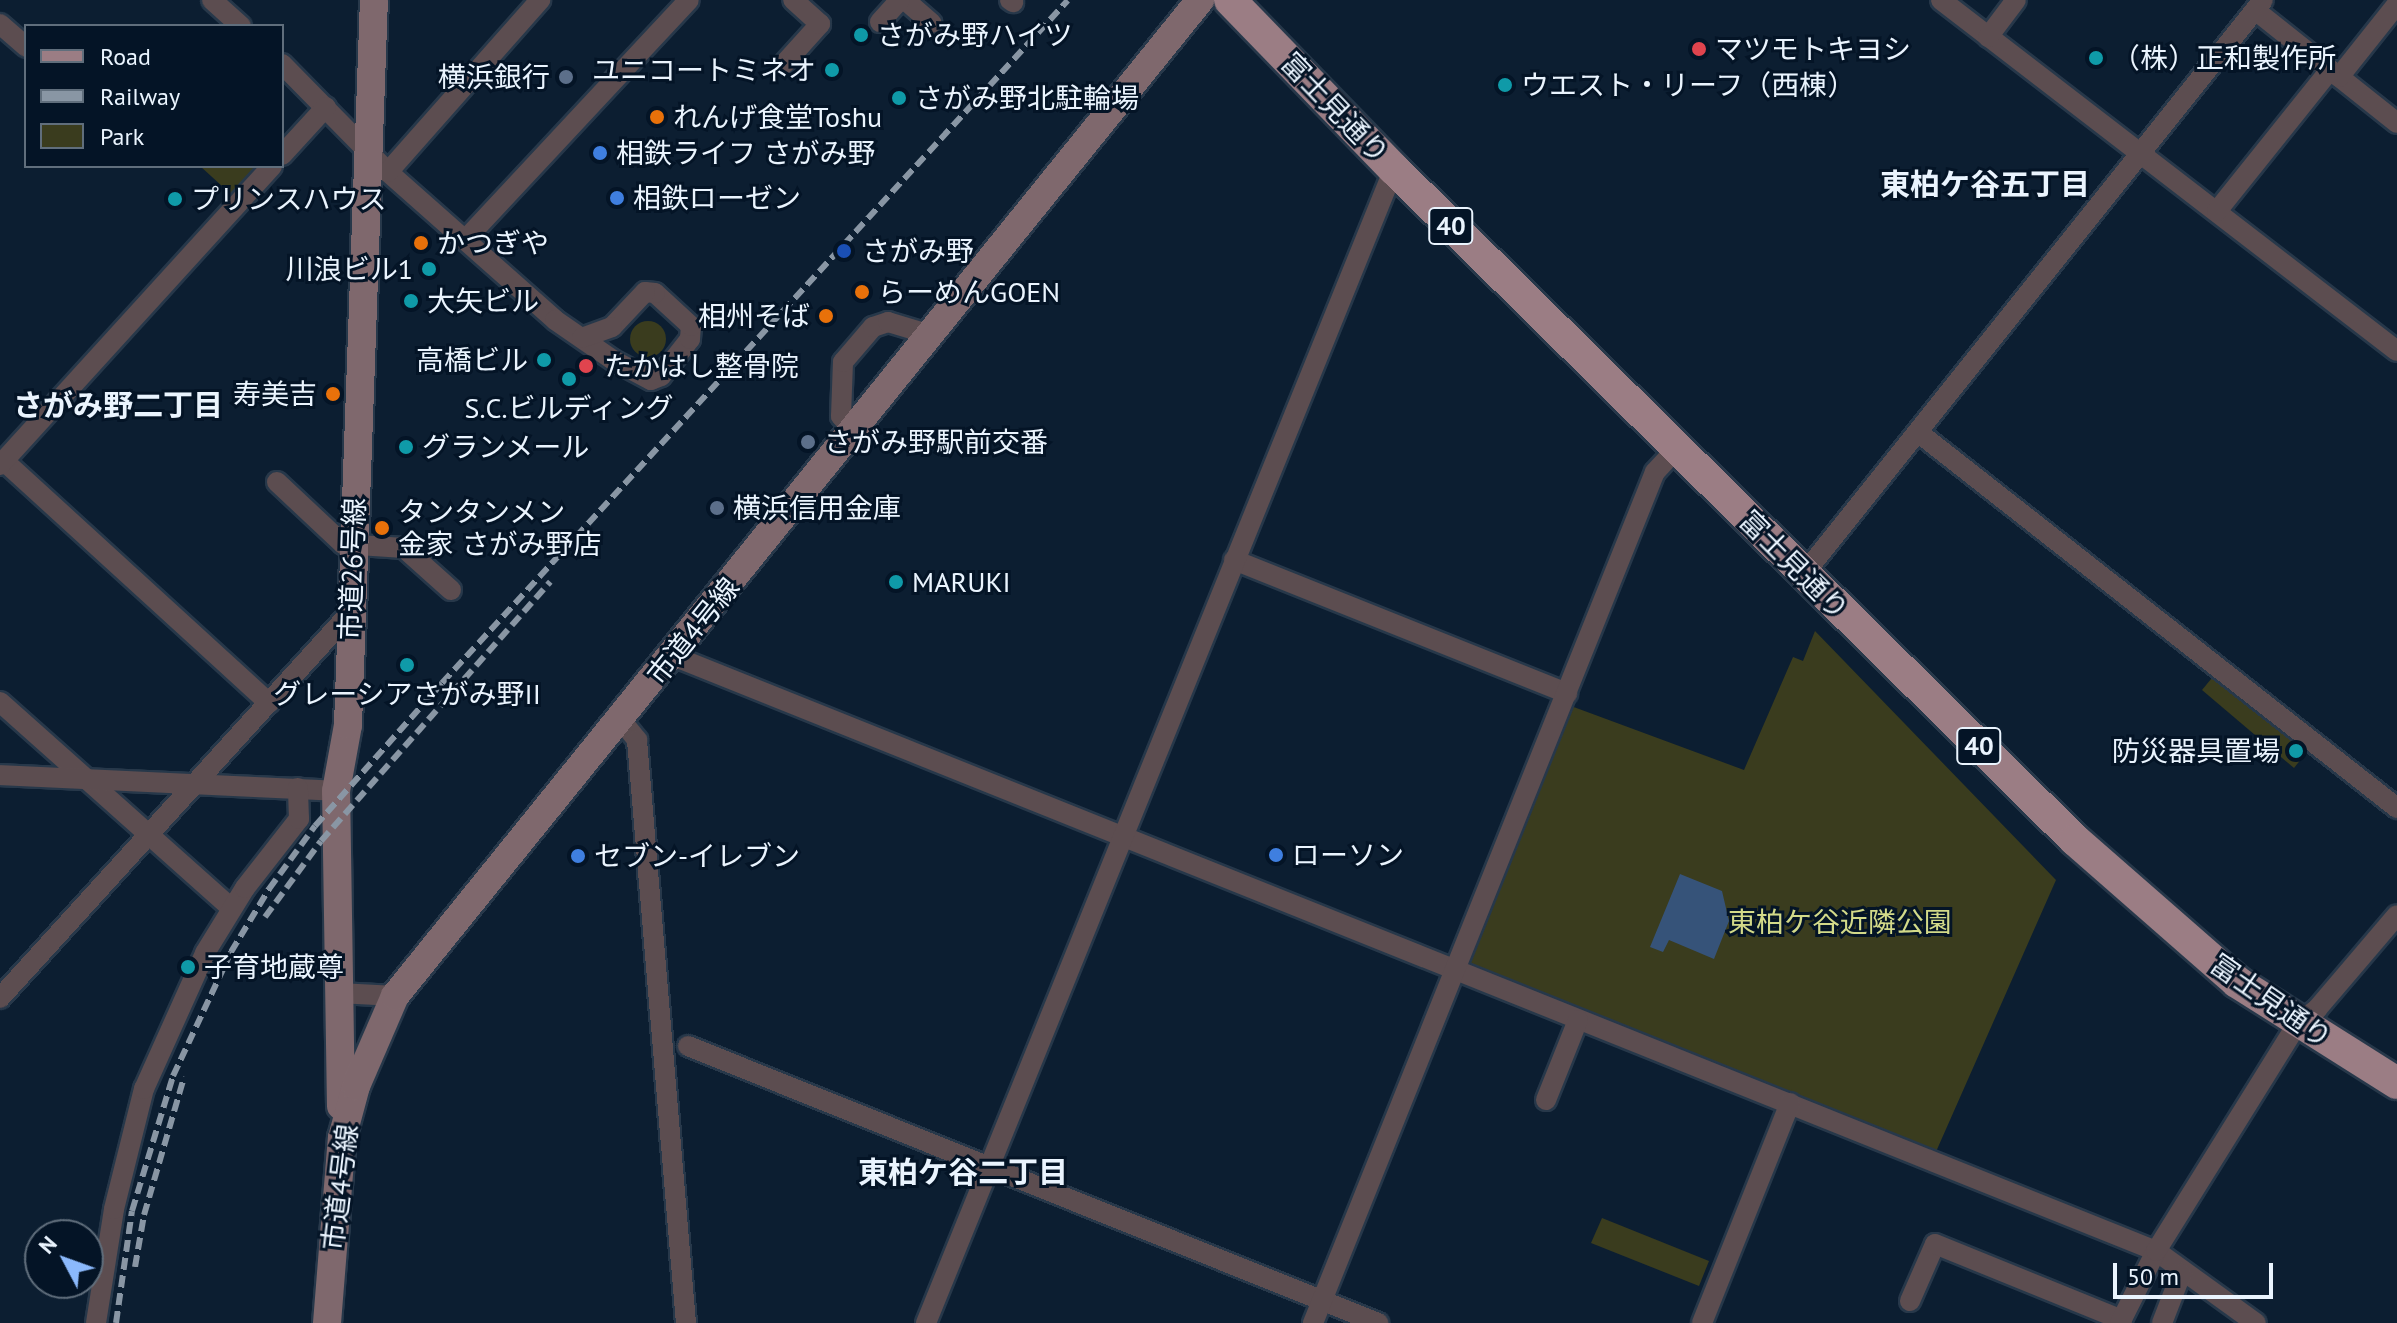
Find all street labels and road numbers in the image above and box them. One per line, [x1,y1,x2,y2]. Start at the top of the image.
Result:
street label: 富士見通り [1274,46,1396,170]
road number: 40 [1427,204,1475,248]
street label: 市道26号線 [333,497,371,641]
street label: 富士見通り [1733,504,1855,626]
street label: 市道4号線 [640,571,746,691]
road number: 40 [1955,724,2003,768]
street label: 富士見通り [2204,947,2338,1055]
street label: 市道4号線 [316,1122,364,1252]

